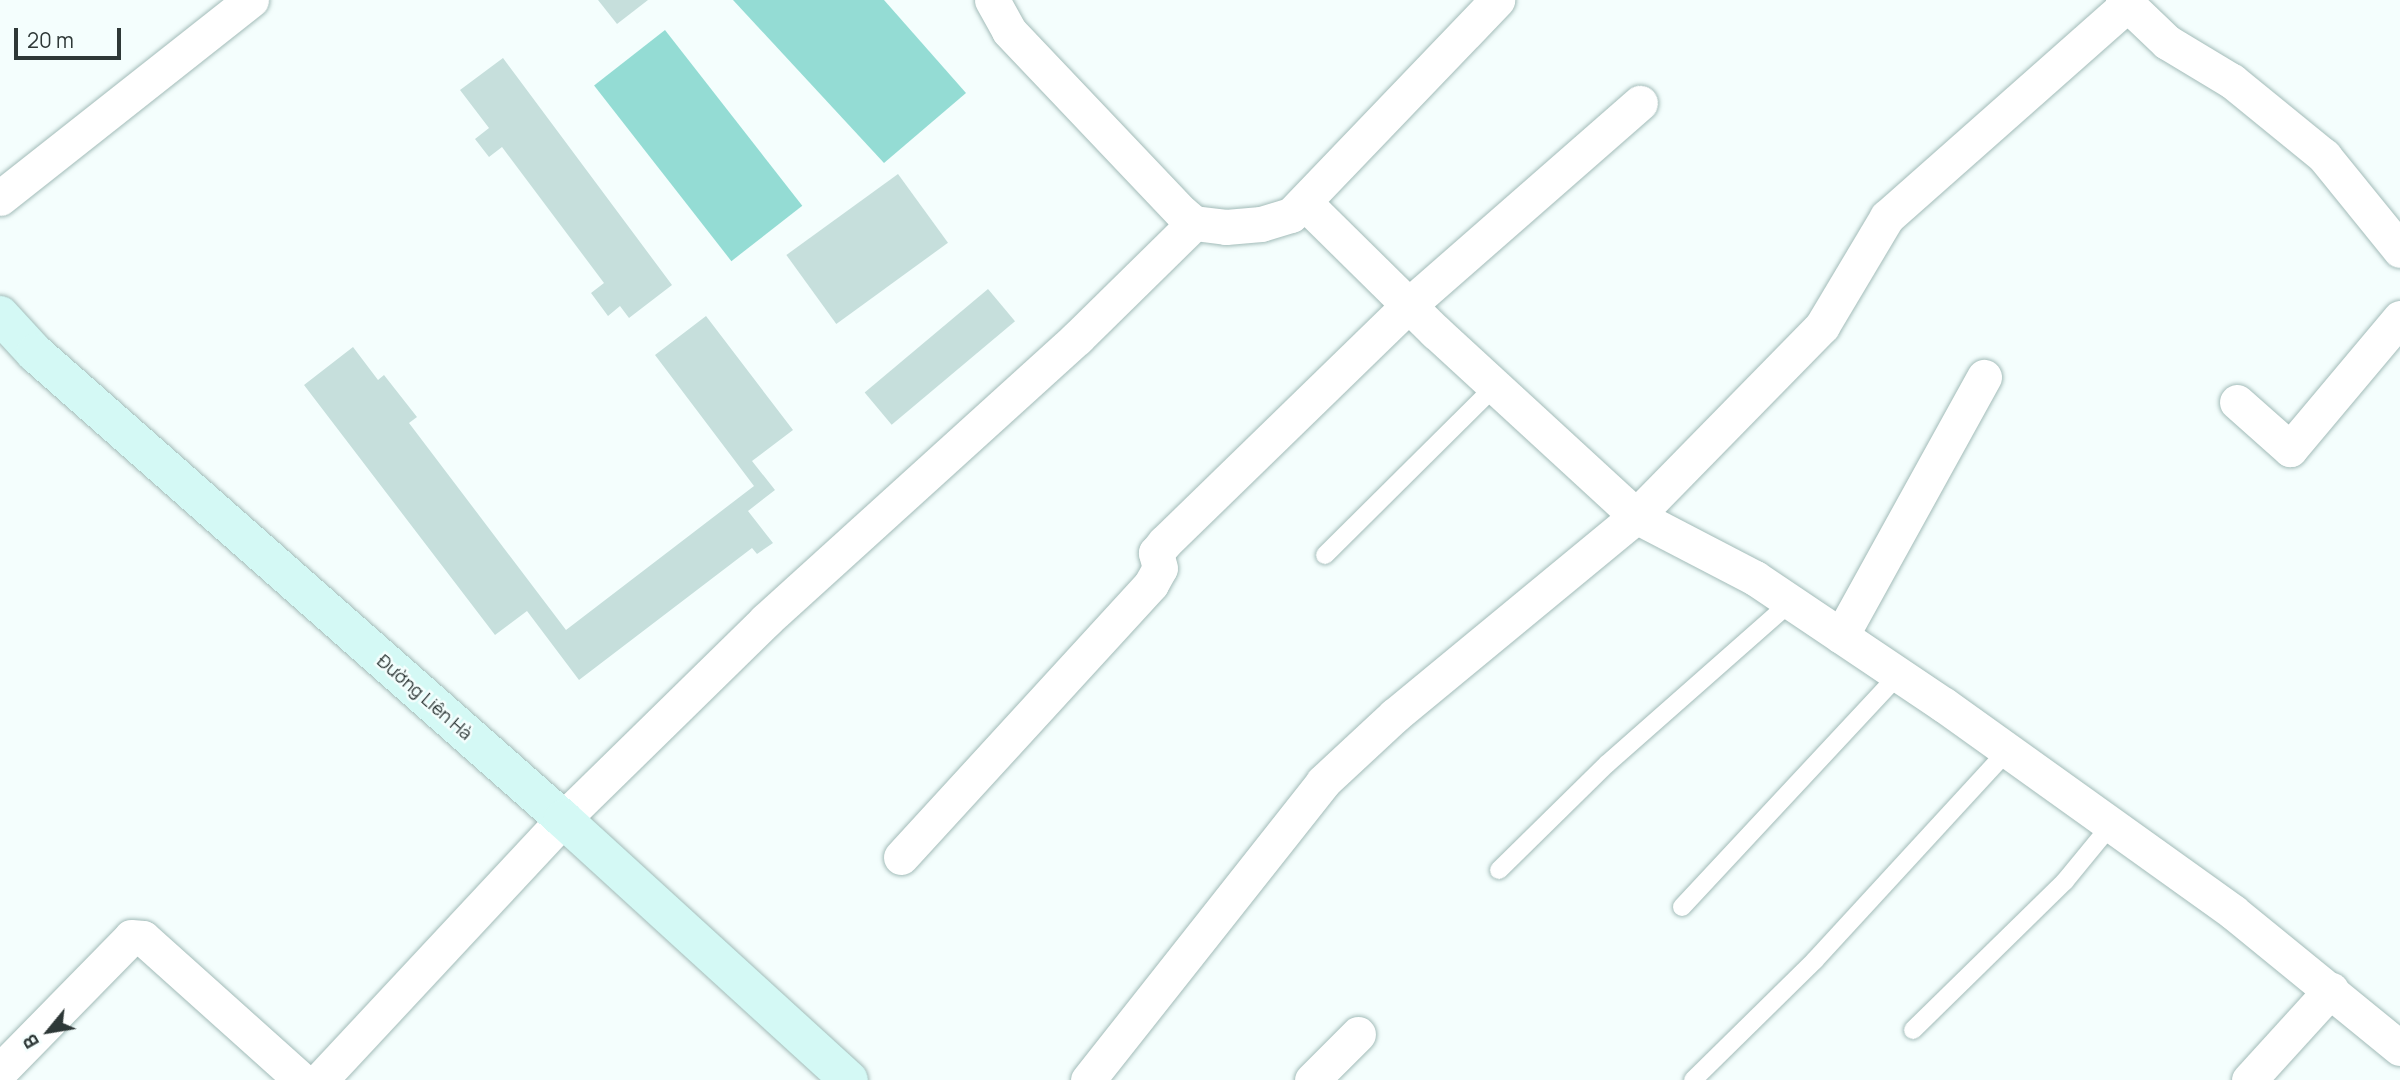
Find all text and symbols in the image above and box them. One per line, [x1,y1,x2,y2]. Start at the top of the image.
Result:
scale bar [18,14,124,58]
text: 20 m [27,26,74,54]
street label: Đường Liên Hà [373,650,477,744]
north arrow [14,996,84,1066]
text: B [17,1030,45,1053]

